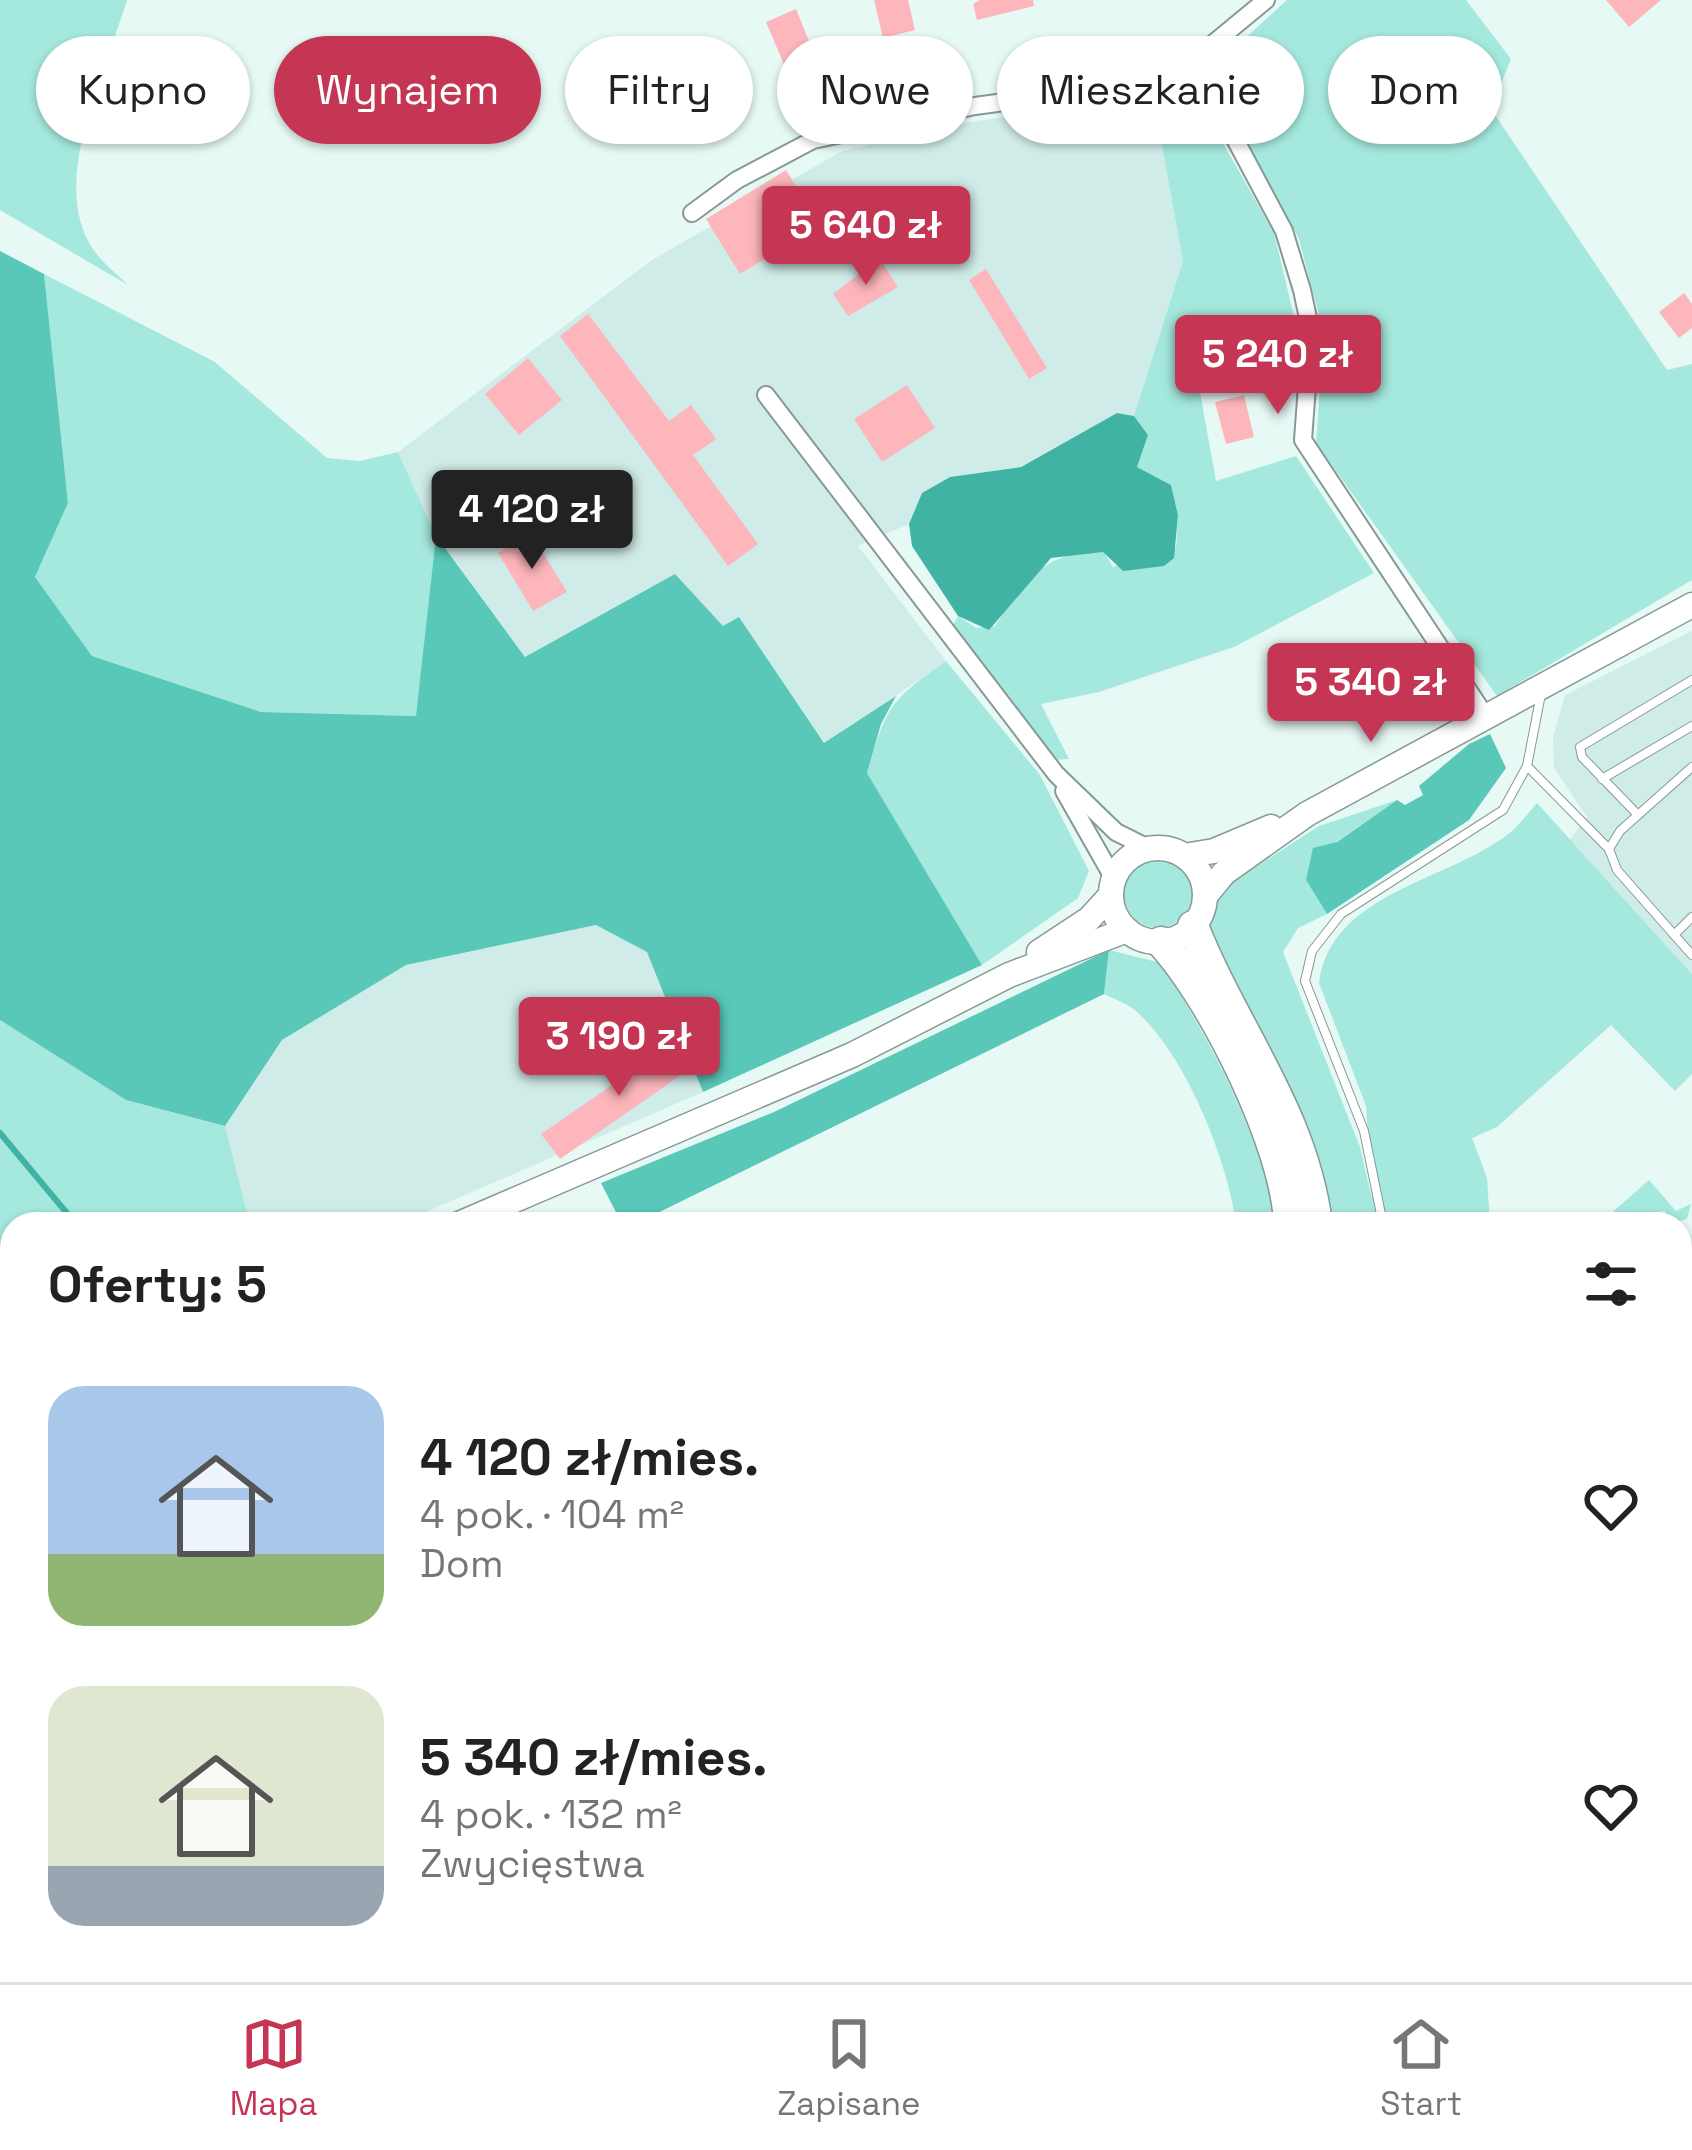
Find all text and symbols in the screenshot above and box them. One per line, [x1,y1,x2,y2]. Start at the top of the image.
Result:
chip: Kupno [36,36,250,144]
chip: Wynajem [274,36,541,144]
chip: Filtry [565,36,753,144]
chip: Nowe [777,36,973,144]
chip: Mieszkanie [997,36,1304,144]
chip: Dom [1328,36,1502,144]
pin: 5 640 zł [742,186,990,288]
text: 5 640 zł [789,200,943,249]
pin: 5 240 zł [1154,315,1402,417]
text: 5 240 zł [1202,329,1354,378]
pin: 4 120 zł [408,470,656,572]
text: 4 120 zł [459,484,605,533]
pin: 5 340 zł [1247,643,1495,745]
text: 5 340 zł [1294,657,1448,706]
pin: 3 190 zł [495,997,743,1099]
text: 3 190 zł [546,1011,692,1060]
icon: filters [1578,1251,1644,1317]
text: Oferty: 5 [48,1252,267,1317]
text: 4 120 zł/mies. [420,1425,759,1490]
icon: home [144,1434,288,1578]
icon: heart [1578,1473,1644,1539]
text: 4 pok. · 104 m² [420,1490,684,1539]
text: Dom [420,1539,504,1588]
text: 5 340 zł/mies. [420,1725,767,1790]
icon: home [144,1734,288,1878]
icon: heart [1578,1773,1644,1839]
text: 4 pok. · 132 m² [420,1790,682,1839]
text: Zwycięstwa [420,1839,645,1888]
tab: Mapa [230,2011,318,2125]
tab: Zapisane [777,2011,921,2125]
tab: Start [1380,2011,1462,2125]

